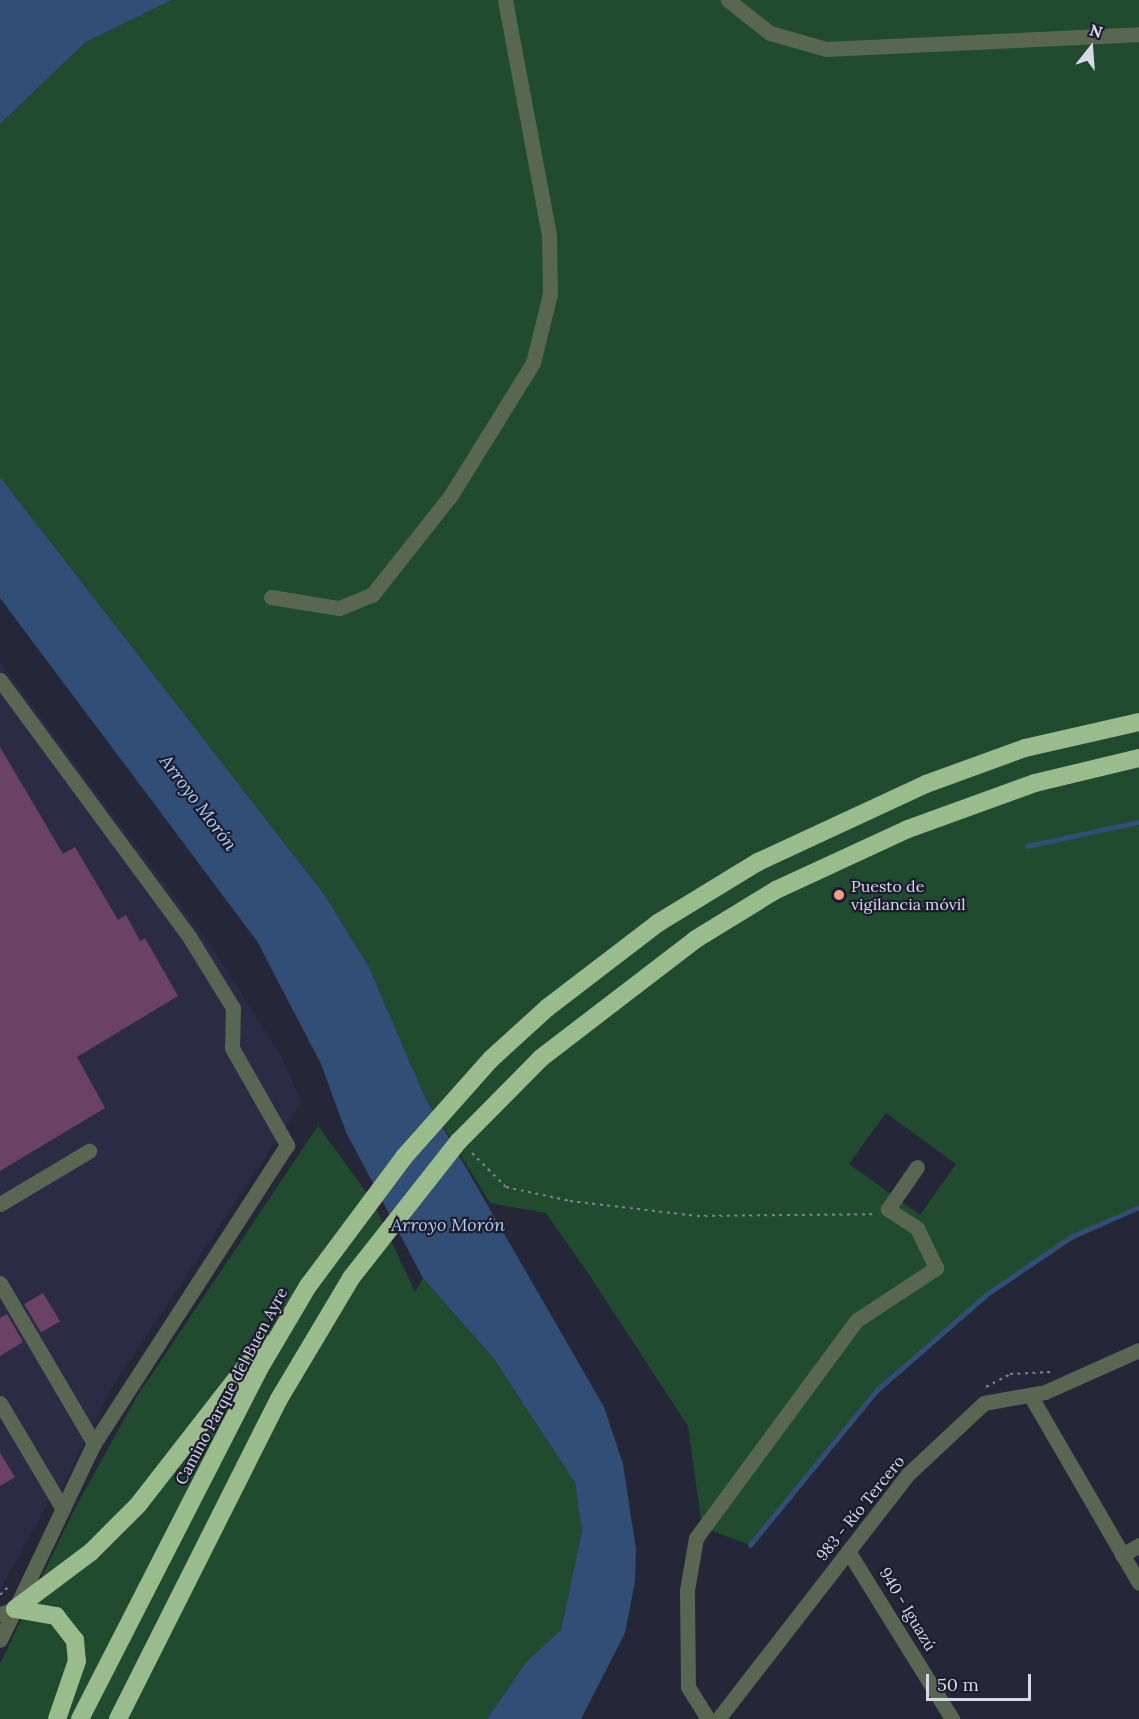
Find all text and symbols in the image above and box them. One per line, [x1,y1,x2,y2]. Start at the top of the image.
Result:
north arrow [1061,18,1121,78]
text: N [1087,19,1105,42]
water label: Arroyo Morón [155,751,241,855]
place label: Puesto de vigilancia móvil [851,876,966,914]
marker: Puesto de vigilancia móvil [832,888,846,902]
water label: Arroyo Morón [391,1214,505,1236]
street label: Camino Parque del Buen Ayre [171,1284,291,1488]
street label: 983 - Río Tercero [812,1452,908,1564]
street label: 940 - Iguazú [876,1564,940,1654]
scale bar [929,1662,1034,1700]
text: 50 m [937,1673,979,1696]

